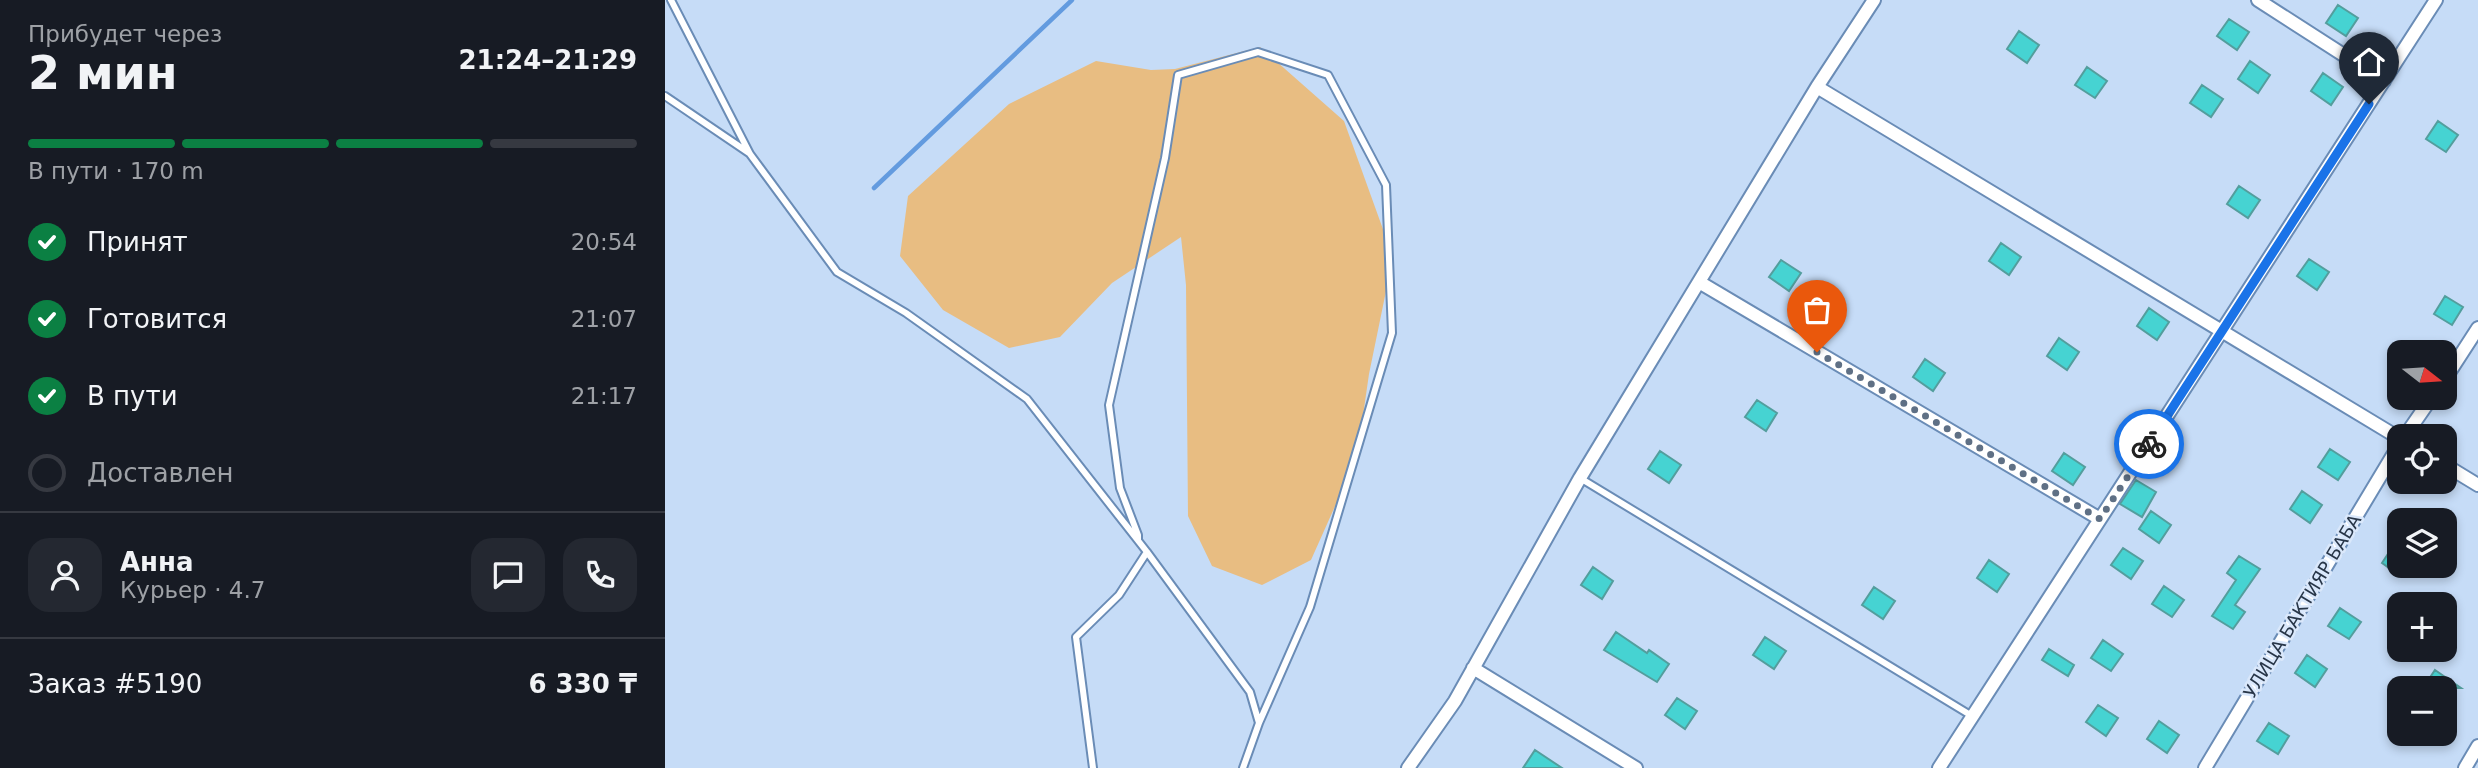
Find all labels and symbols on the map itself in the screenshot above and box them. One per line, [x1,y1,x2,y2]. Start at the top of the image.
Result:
pin [2339,32,2399,104]
pin [1787,280,1847,352]
north arrow [2387,340,2457,410]
courier [2114,409,2184,479]
street label: УЛИЦА БАКТИЯР БАБА [2239,510,2366,702]

